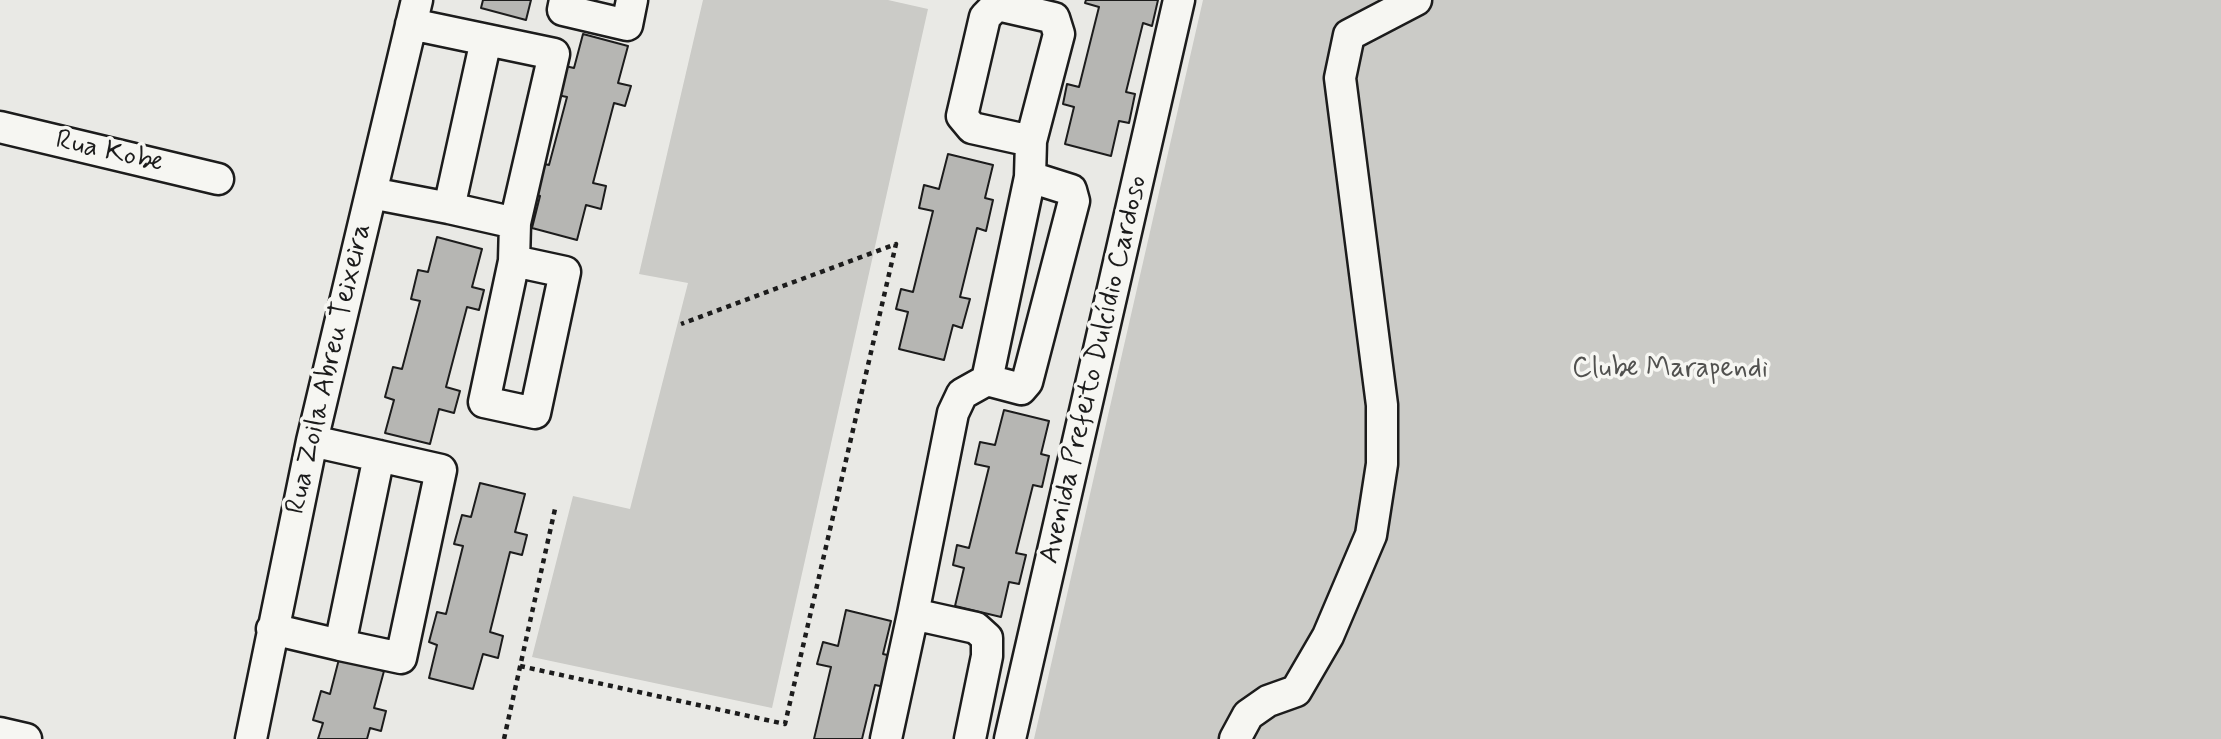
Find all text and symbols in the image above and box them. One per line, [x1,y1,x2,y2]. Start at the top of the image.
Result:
street label: Rua Kobe [52,124,166,182]
street label: Avenida Prefeito Dulcídio Cardoso [1034,173,1156,567]
street label: Rua Zoila Abreu Teixeira [280,220,380,518]
park label: Clube Marapendi [1572,353,1768,387]

